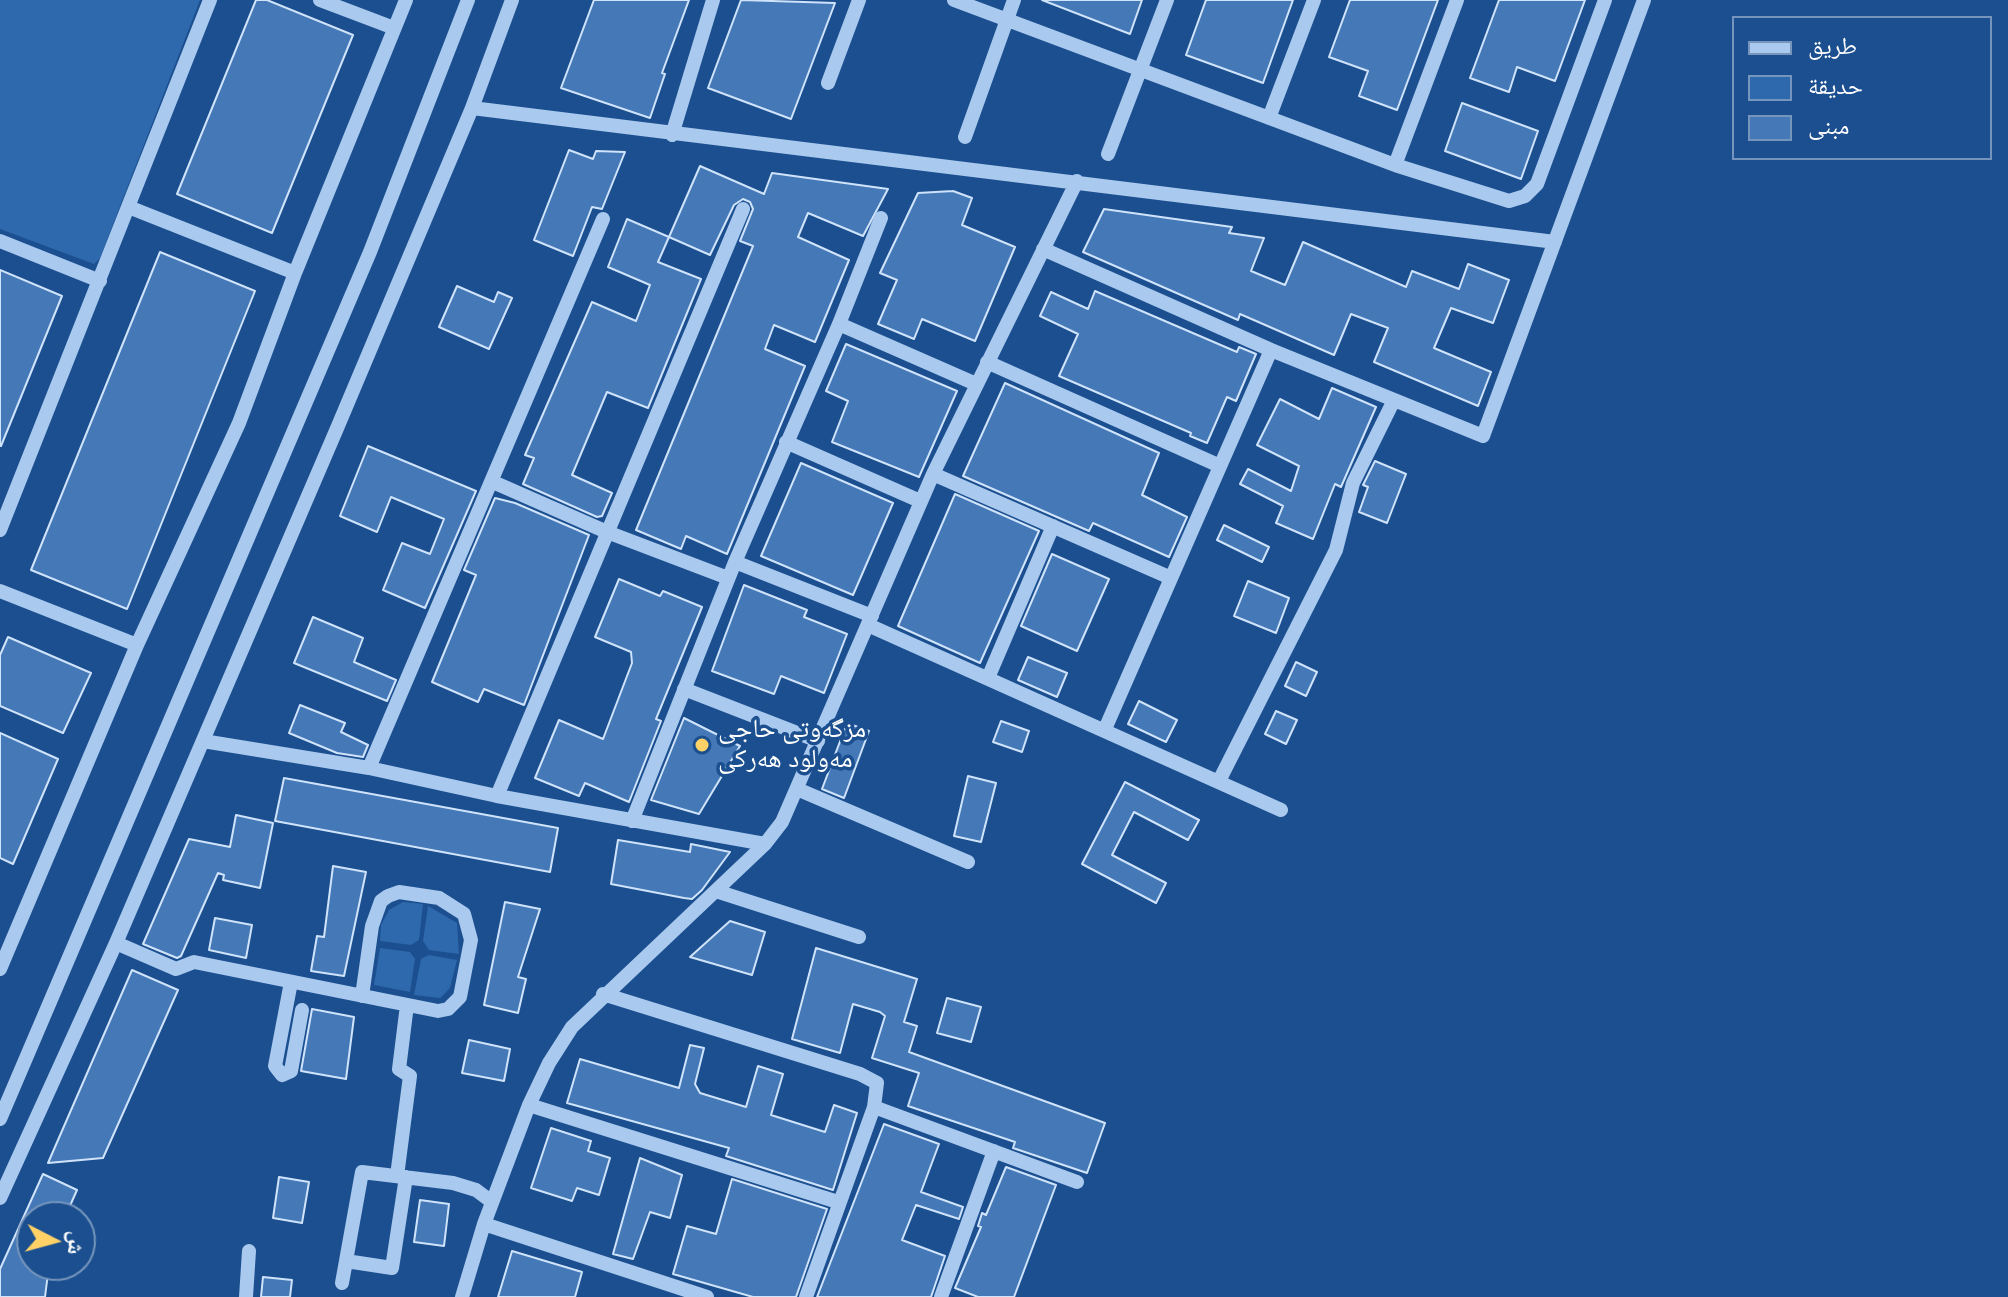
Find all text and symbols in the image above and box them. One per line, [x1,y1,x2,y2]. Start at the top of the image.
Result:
legend [1732,16,1992,160]
text: طريق [1808,28,1857,61]
text: حديقة [1808,68,1863,101]
text: مبنى [1808,108,1849,141]
place label: مزگەوتی حاجی مەولود هەرکی [718,714,866,776]
marker: مزگەوتی حاجی مەولود هەرکی [693,736,711,754]
north arrow [16,1201,96,1281]
text: ش [62,1230,94,1256]

